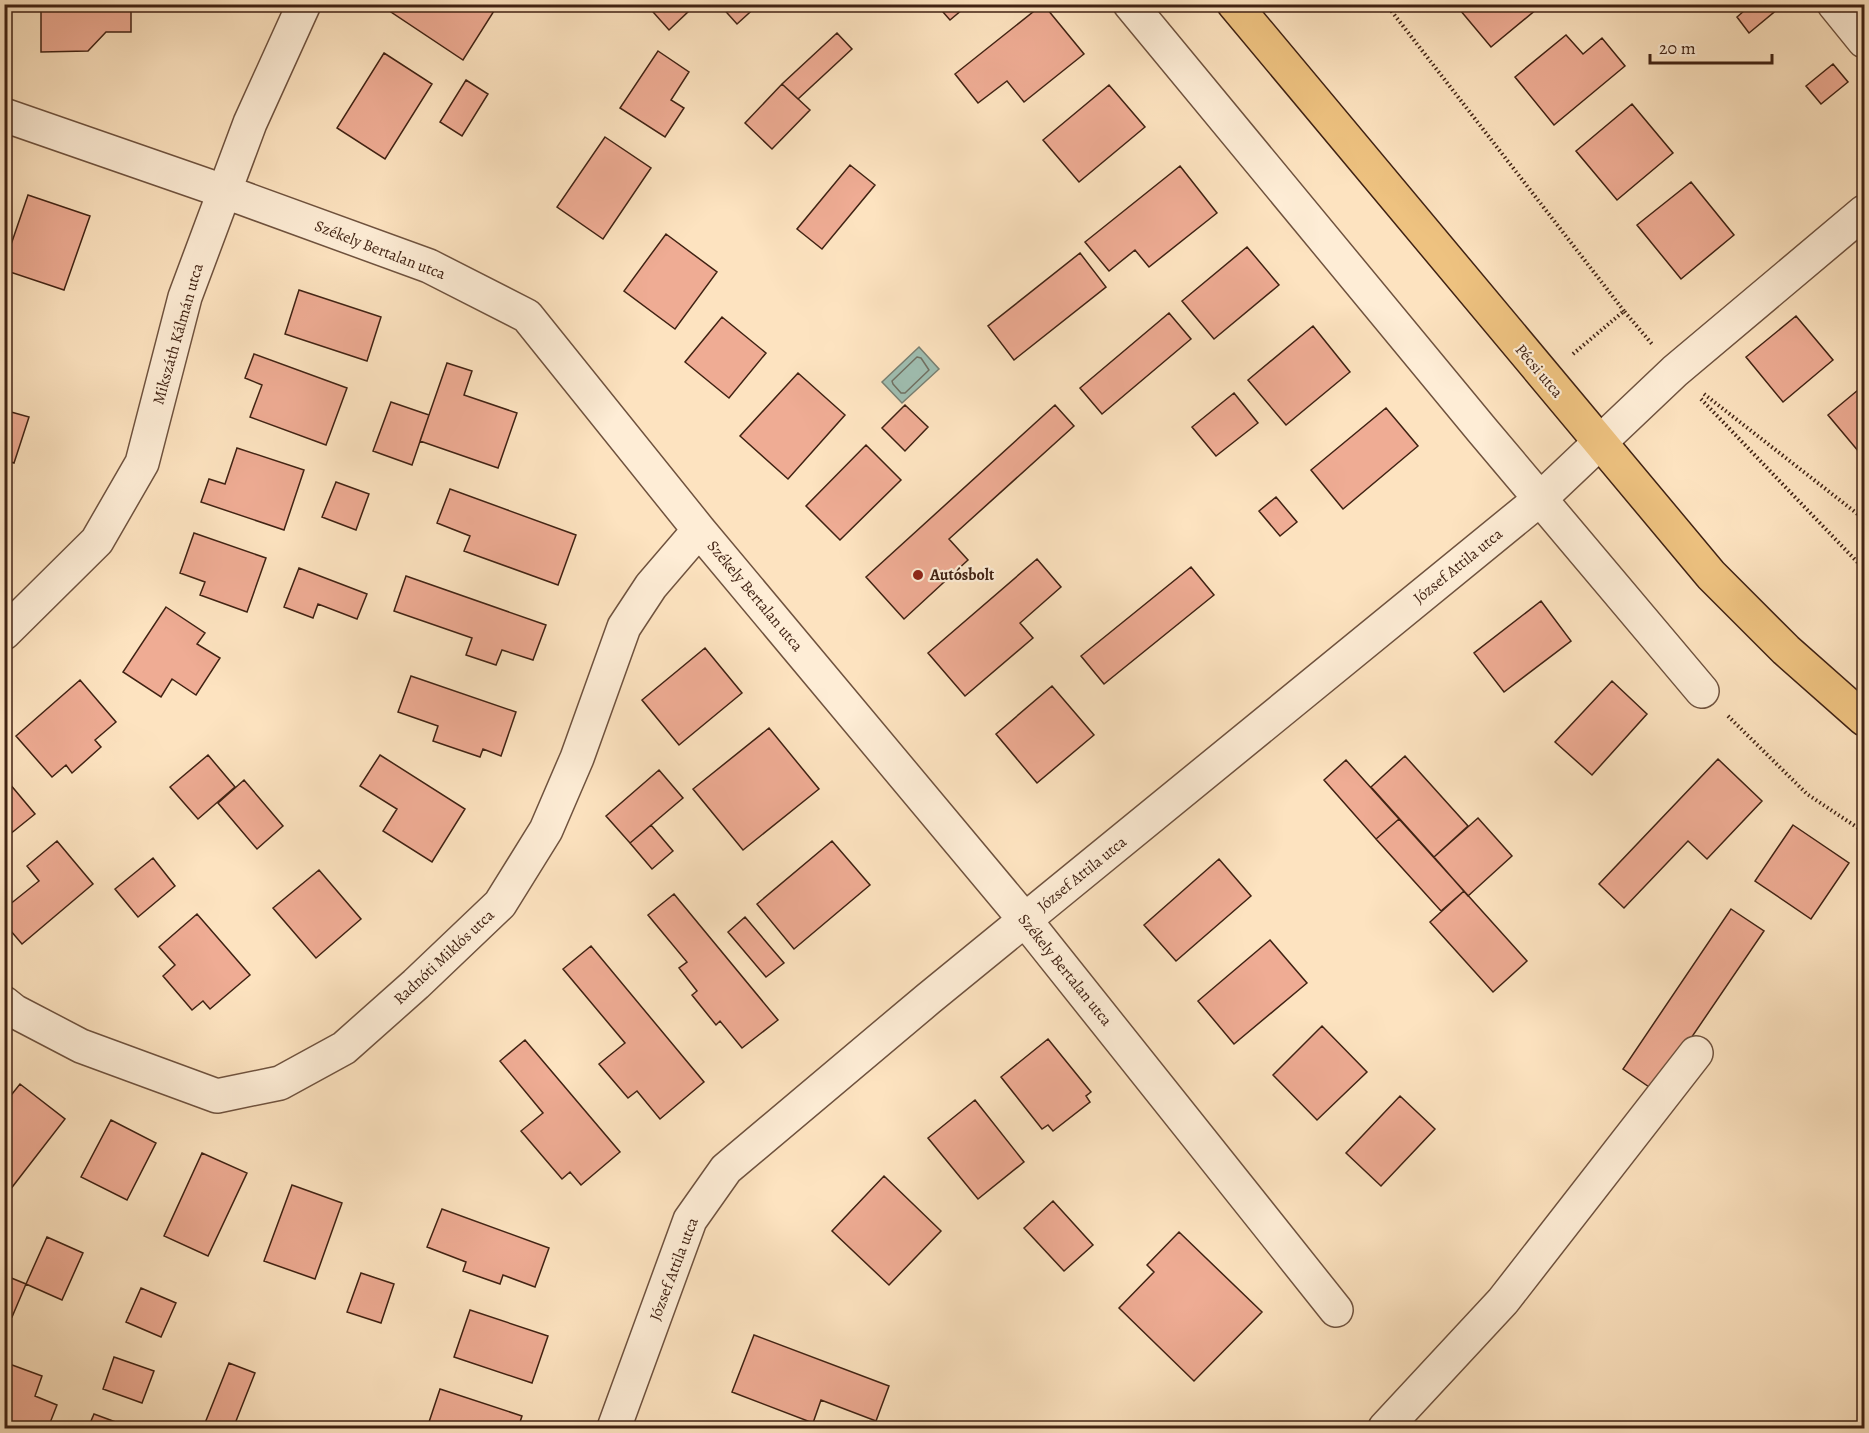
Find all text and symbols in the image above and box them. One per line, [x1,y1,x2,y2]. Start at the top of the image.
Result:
scale bar [1650,27,1772,65]
text: 20 m [1659,36,1696,60]
street label: Székely Bertalan utca [311,215,449,285]
street label: Mikszáth Kálmán utca [147,260,209,407]
street label: Pécsi utca [1510,339,1568,403]
street label: József Attila utca [1409,523,1508,609]
street label: Székely Bertalan utca [702,536,808,657]
place label: Autósbolt [929,564,995,586]
marker: Autósbolt [911,568,925,582]
street label: József Attila utca [1033,831,1132,917]
street label: Radnóti Miklós utca [389,904,500,1010]
street label: Székely Bertalan utca [1013,909,1118,1031]
street label: József Attila utca [644,1214,704,1324]

